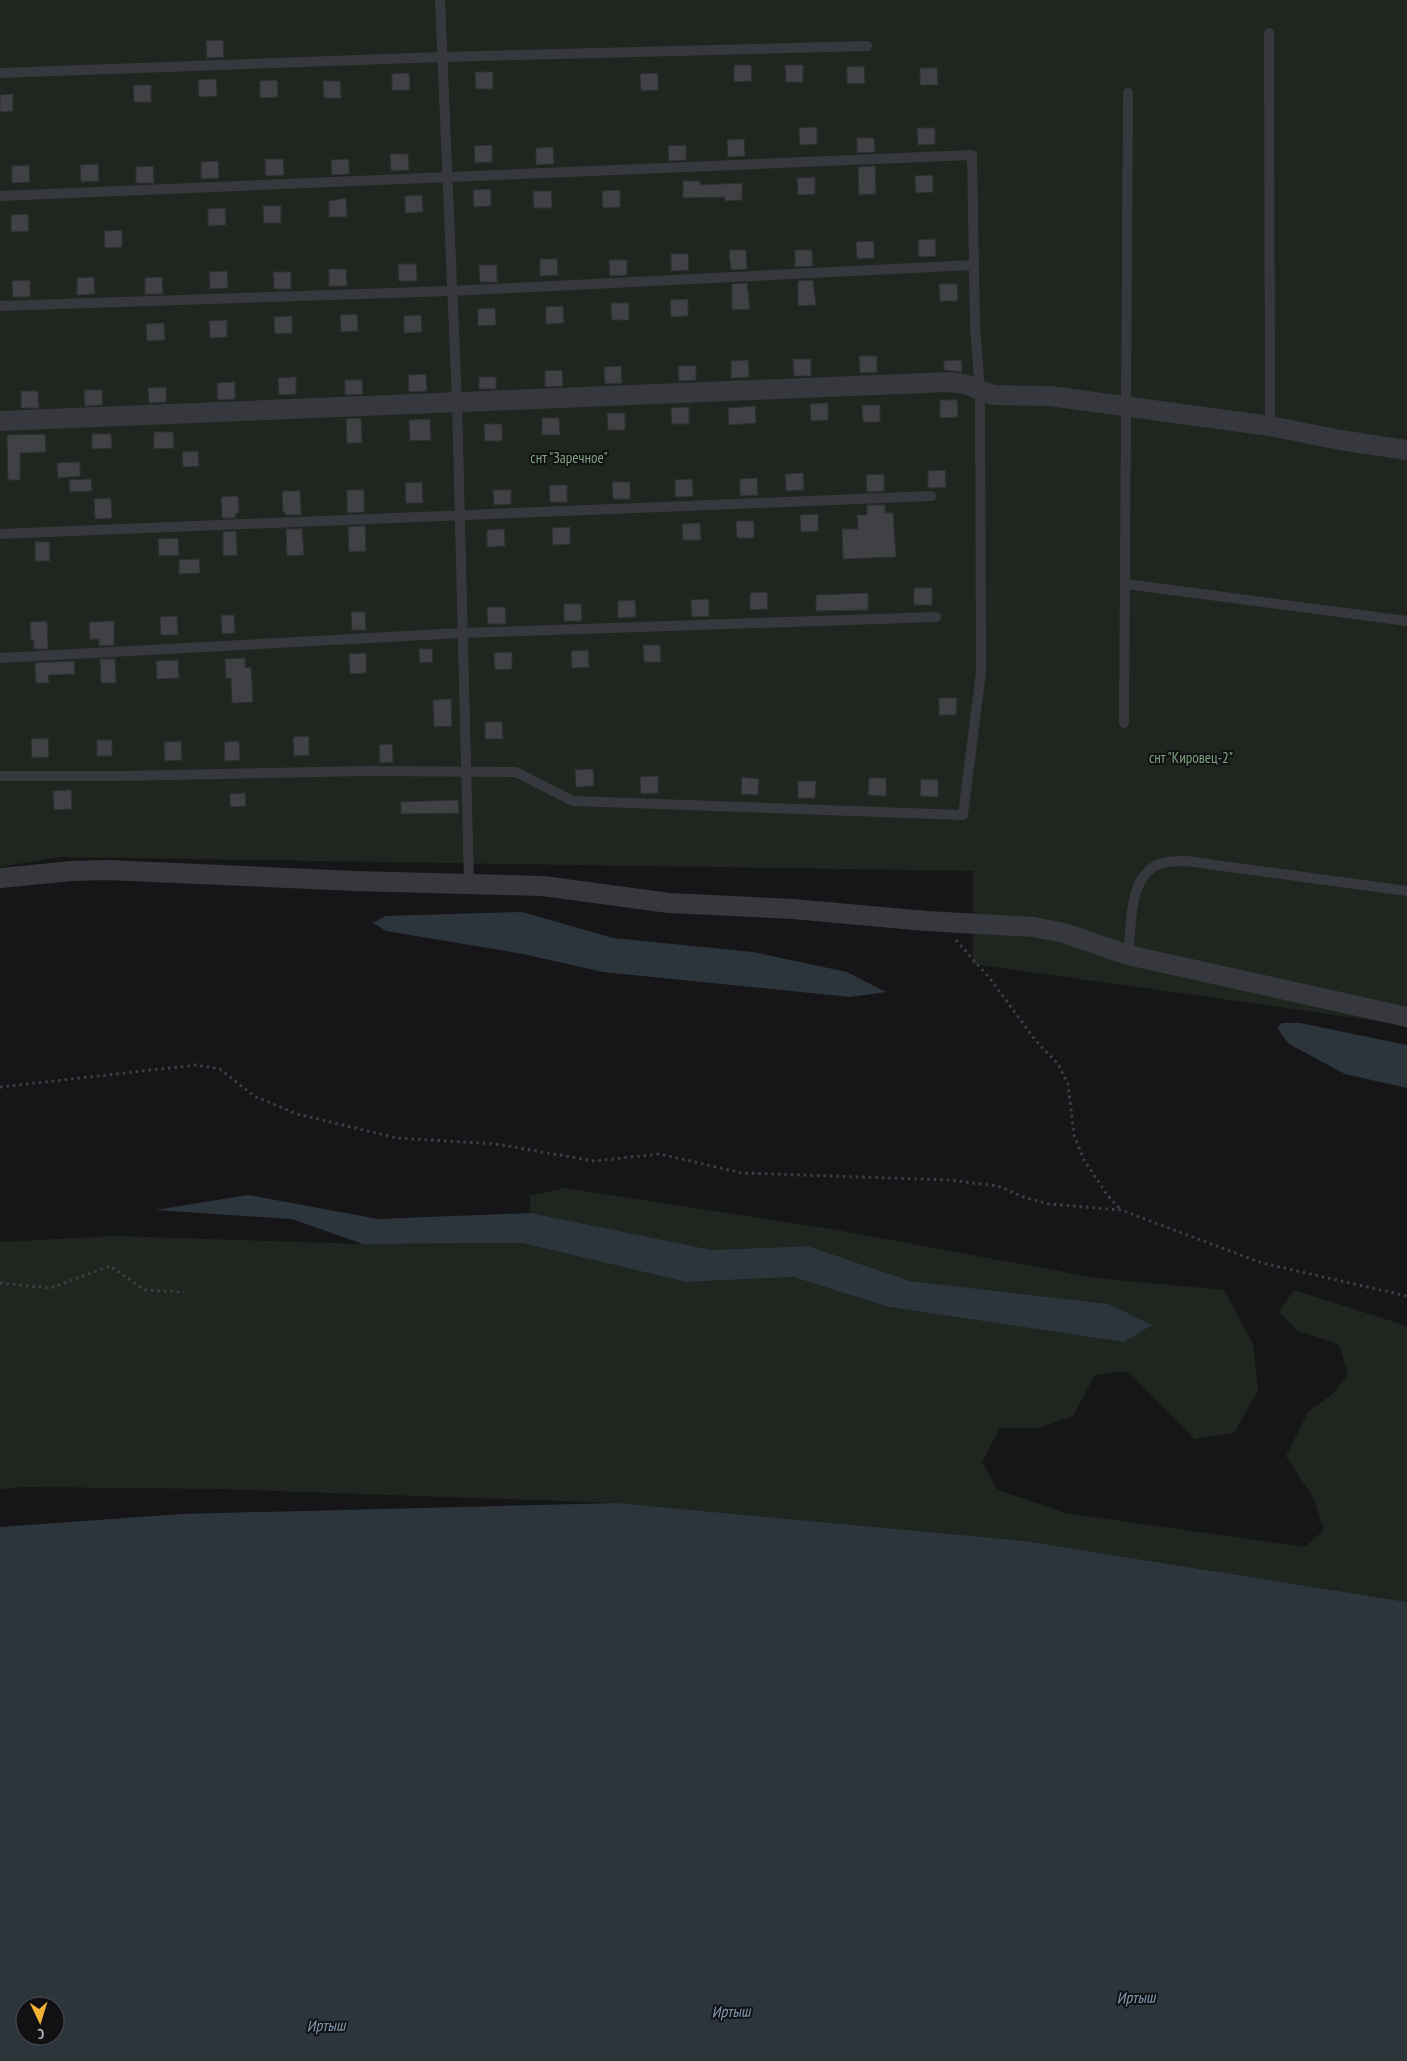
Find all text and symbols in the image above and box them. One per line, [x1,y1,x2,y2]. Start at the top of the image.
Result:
park label: снт "Заречное" [530,448,608,467]
park label: снт "Кировец-2" [1149,748,1233,767]
water label: Иртыш [1116,1986,1157,2008]
north arrow [15,1996,65,2046]
water label: Иртыш [711,2000,752,2022]
water label: Иртыш [306,2014,347,2036]
text: С [36,2025,45,2043]

